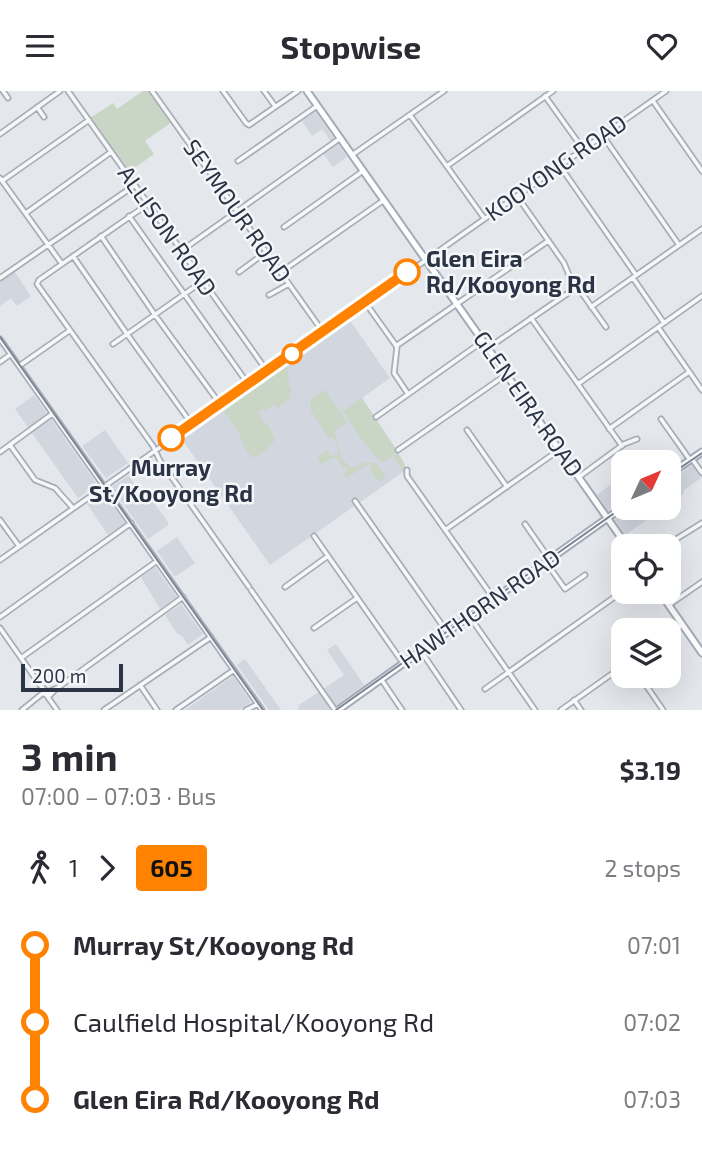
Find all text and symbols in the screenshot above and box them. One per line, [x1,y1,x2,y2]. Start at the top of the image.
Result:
icon: menu [21,27,59,65]
text: Stopwise [281,27,421,65]
icon: heart [643,27,681,65]
street label: KOOYONG ROAD [479,108,632,226]
street label: SEYMOUR ROAD [178,134,297,287]
street label: ALLISON ROAD [113,160,223,301]
place label: Glen Eira Rd/Kooyong Rd [426,244,596,298]
marker: Glen Eira Rd/Kooyong Rd [394,259,420,285]
street label: GLEN EIRA ROAD [468,325,589,482]
unlabelled marker [282,344,302,364]
marker: Murray St/Kooyong Rd [158,425,184,451]
north arrow [611,450,681,520]
map controls [611,450,681,688]
place label: Murray St/Kooyong Rd [89,453,253,507]
button: locate [611,534,681,604]
street label: HAWTHORN ROAD [394,542,565,674]
button: layers [611,618,681,688]
scale bar [21,661,122,693]
text: 200 m [32,664,86,687]
text: 3 min [21,733,118,779]
text: $3.19 [619,754,681,785]
text: 07:00 – 07:03 · Bus [21,782,216,810]
icon: walk [21,849,59,887]
icon: forward [88,849,126,887]
text: 605 [150,853,193,882]
text: 1 [69,854,78,882]
text: 2 stops [604,854,681,882]
text: Murray St/Kooyong Rd [73,929,354,960]
text: 07:01 [627,931,681,959]
text: Caulfield Hospital/Kooyong Rd [73,1006,434,1037]
text: 07:02 [623,1008,681,1036]
text: Glen Eira Rd/Kooyong Rd [73,1083,380,1114]
text: 07:03 [623,1085,681,1113]

